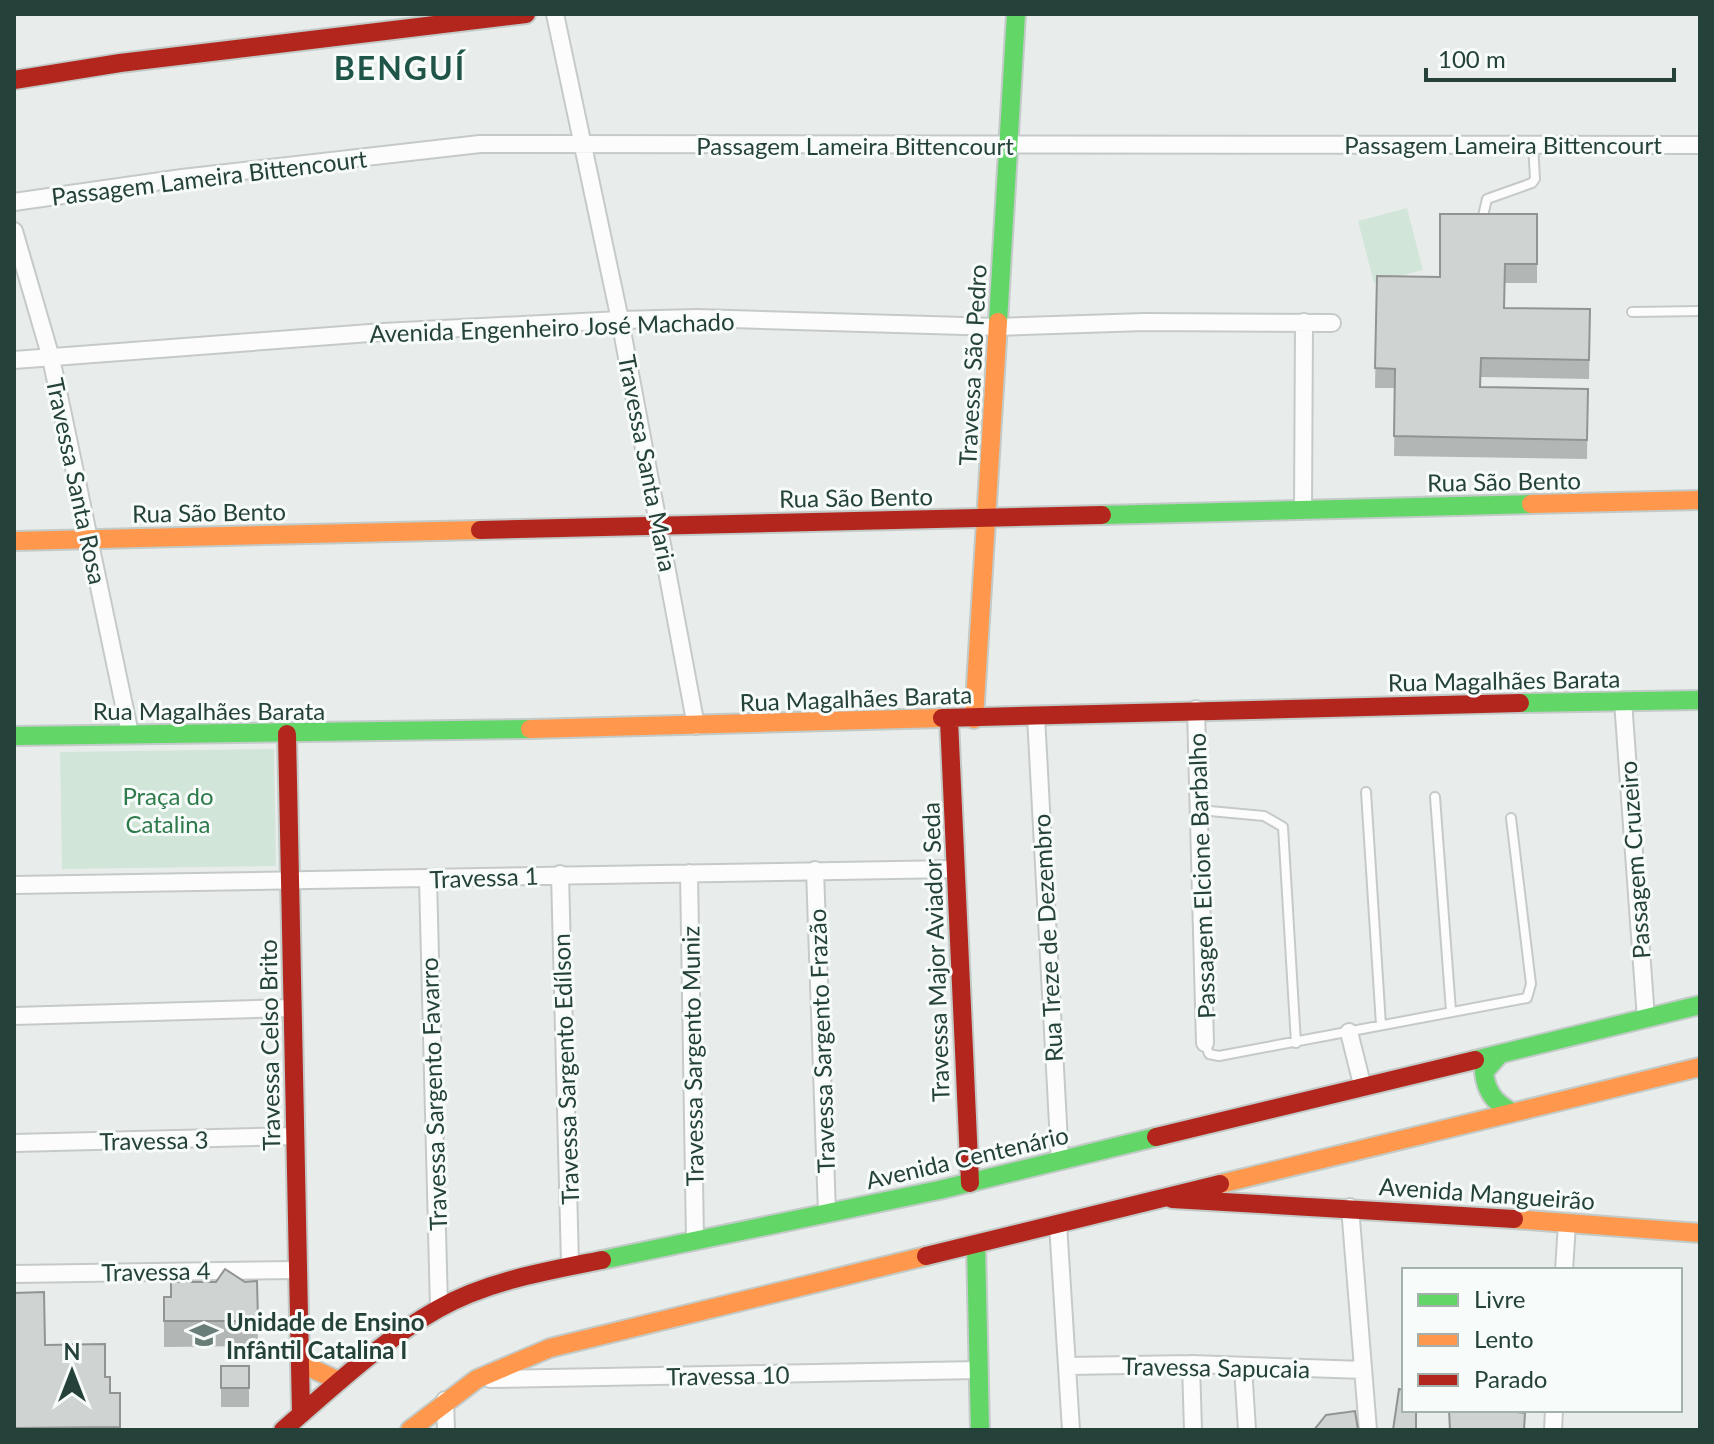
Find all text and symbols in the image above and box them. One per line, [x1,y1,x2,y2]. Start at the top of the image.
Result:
scale bar [1426,32,1674,82]
text: 100 m [1438,44,1506,73]
district label: BENGUÍ [334,48,467,87]
street label: Passagem Lameira Bittencourt [1344,130,1662,159]
street label: Passagem Lameira Bittencourt [696,131,1014,160]
street label: Passagem Lameira Bittencourt [50,143,369,211]
street label: Travessa São Pedro [952,264,992,466]
street label: Avenida Engenheiro José Machado [369,306,735,348]
street label: Travessa Santa Maria [613,352,683,574]
street label: Travessa Santa Rosa [41,375,113,587]
street label: Rua São Bento [1427,465,1581,497]
street label: Rua São Bento [779,481,933,513]
street label: Rua São Bento [132,496,286,528]
street label: Rua Magalhães Barata [1387,663,1621,697]
street label: Rua Magalhães Barata [739,679,973,717]
street label: Rua Magalhães Barata [93,696,325,725]
street label: Passagem Elcione Barbalho [1182,733,1220,1019]
street label: Passagem Cruzeiro [1613,760,1655,960]
park label: Praça do Catalina [122,781,214,838]
street label: Travessa Major Aviador Seda [915,802,955,1102]
street label: Rua Treze de Dezembro [1026,813,1068,1063]
street label: Travessa 1 [429,861,539,893]
street label: Travessa Sargento Frazão [802,908,840,1174]
street label: Travessa Sargento Muniz [675,925,709,1186]
street label: Travessa Sargento Edílson [546,933,584,1205]
street label: Travessa Celso Brito [253,939,285,1151]
street label: Travessa Sargento Favarro [414,957,452,1231]
street label: Avenida Centenário [863,1120,1071,1194]
street label: Travessa 3 [99,1125,209,1155]
street label: Avenida Mangueirão [1378,1171,1596,1215]
street label: Travessa 4 [101,1256,211,1286]
legend [1402,1268,1682,1412]
text: Livre [1474,1284,1525,1313]
place label: Unidade de Ensino Infântil Catalina I [226,1307,424,1364]
school or university icon: Unidade de Ensino Infântil Catalina I [189,1320,219,1350]
text: Lento [1474,1324,1534,1353]
north arrow [32,1332,112,1412]
text: N [64,1338,80,1365]
street label: Travessa Sapucaia [1122,1351,1310,1383]
street label: Travessa 10 [666,1359,790,1391]
text: Parado [1474,1364,1547,1393]

